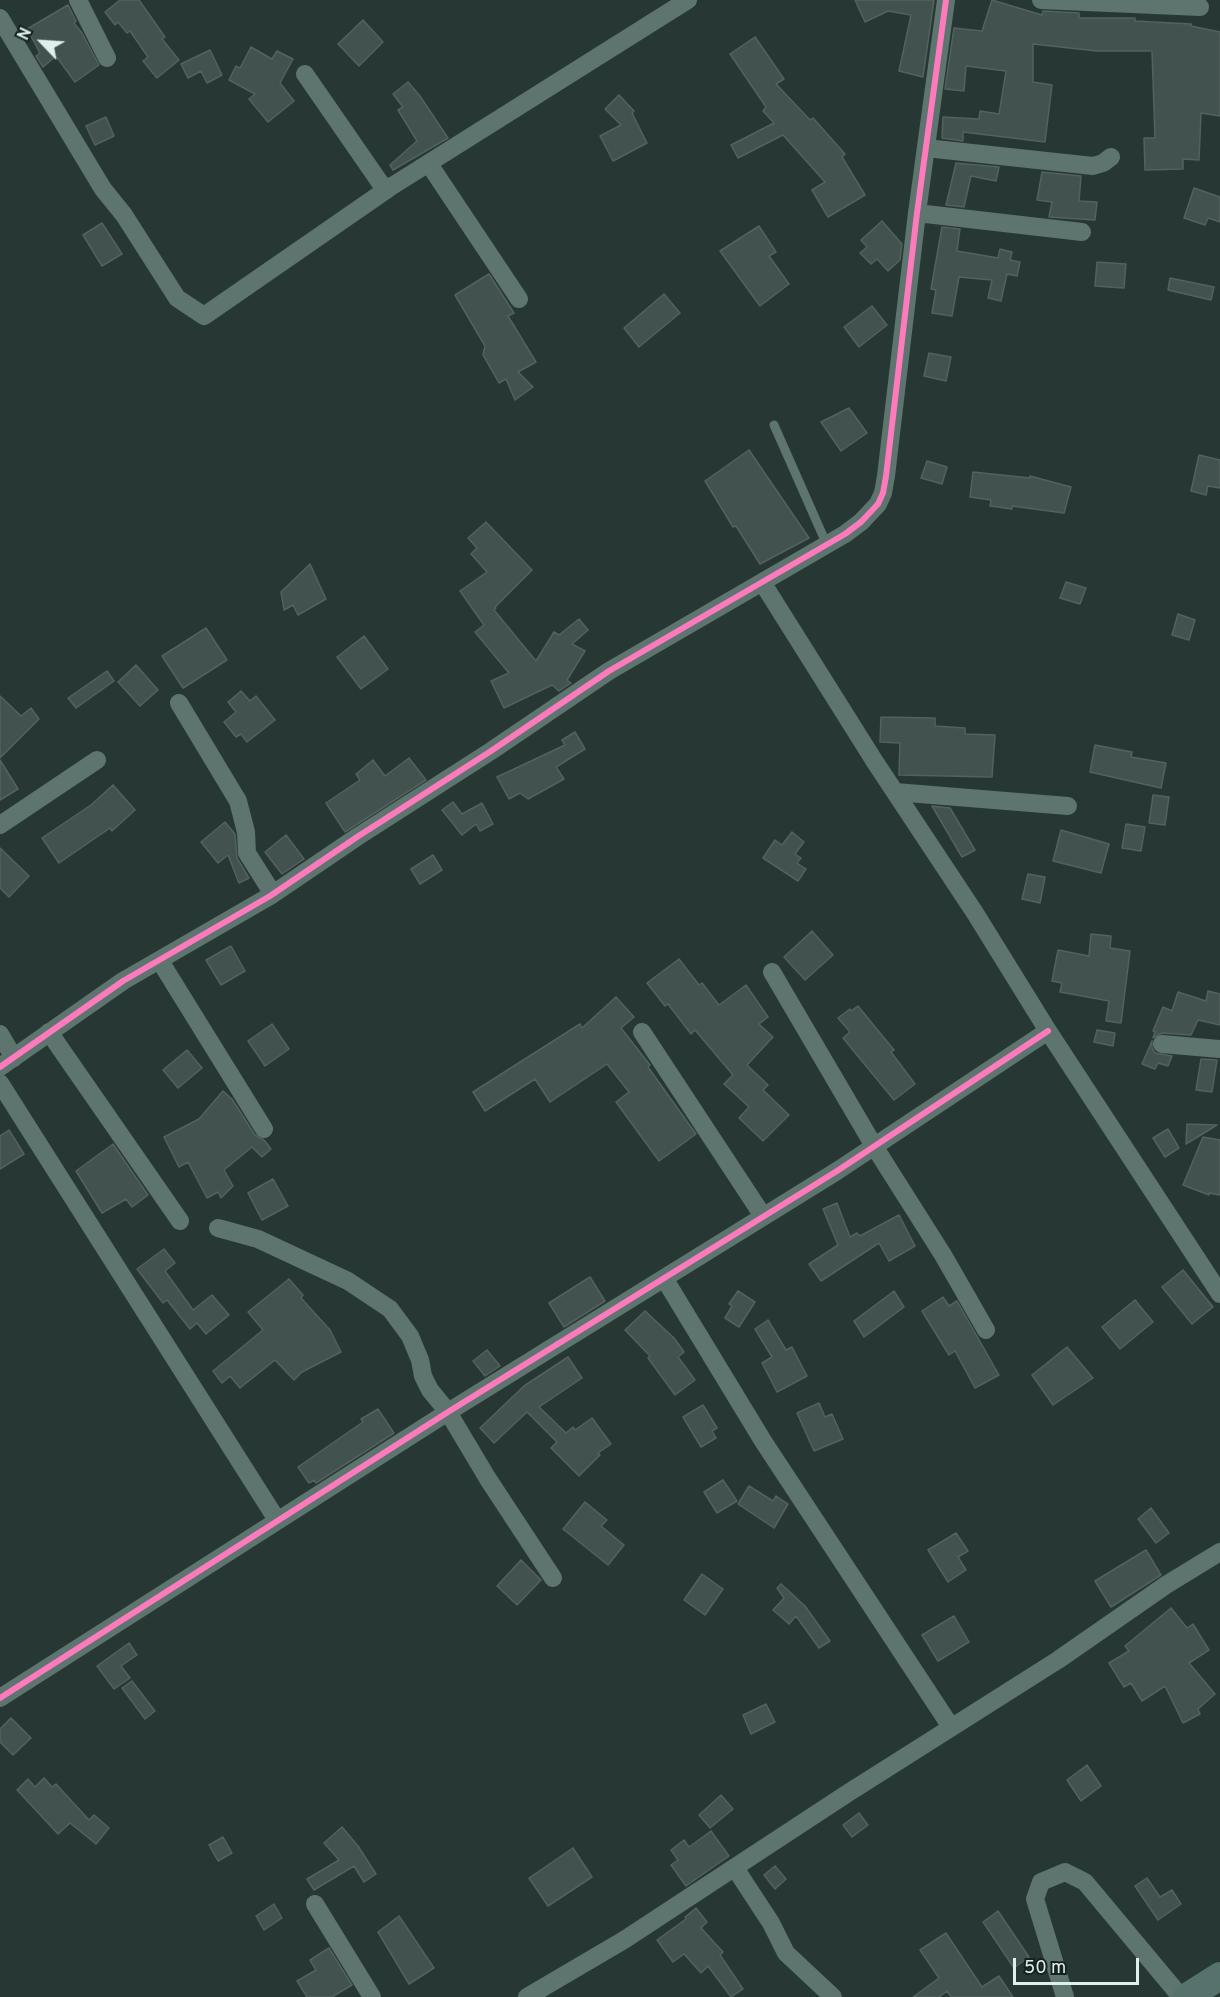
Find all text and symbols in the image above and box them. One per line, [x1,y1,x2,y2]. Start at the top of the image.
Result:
north arrow [12,12,72,72]
text: N [14,25,37,44]
scale bar [1016,1946,1142,1984]
text: 50 m [1024,1957,1066,1980]

